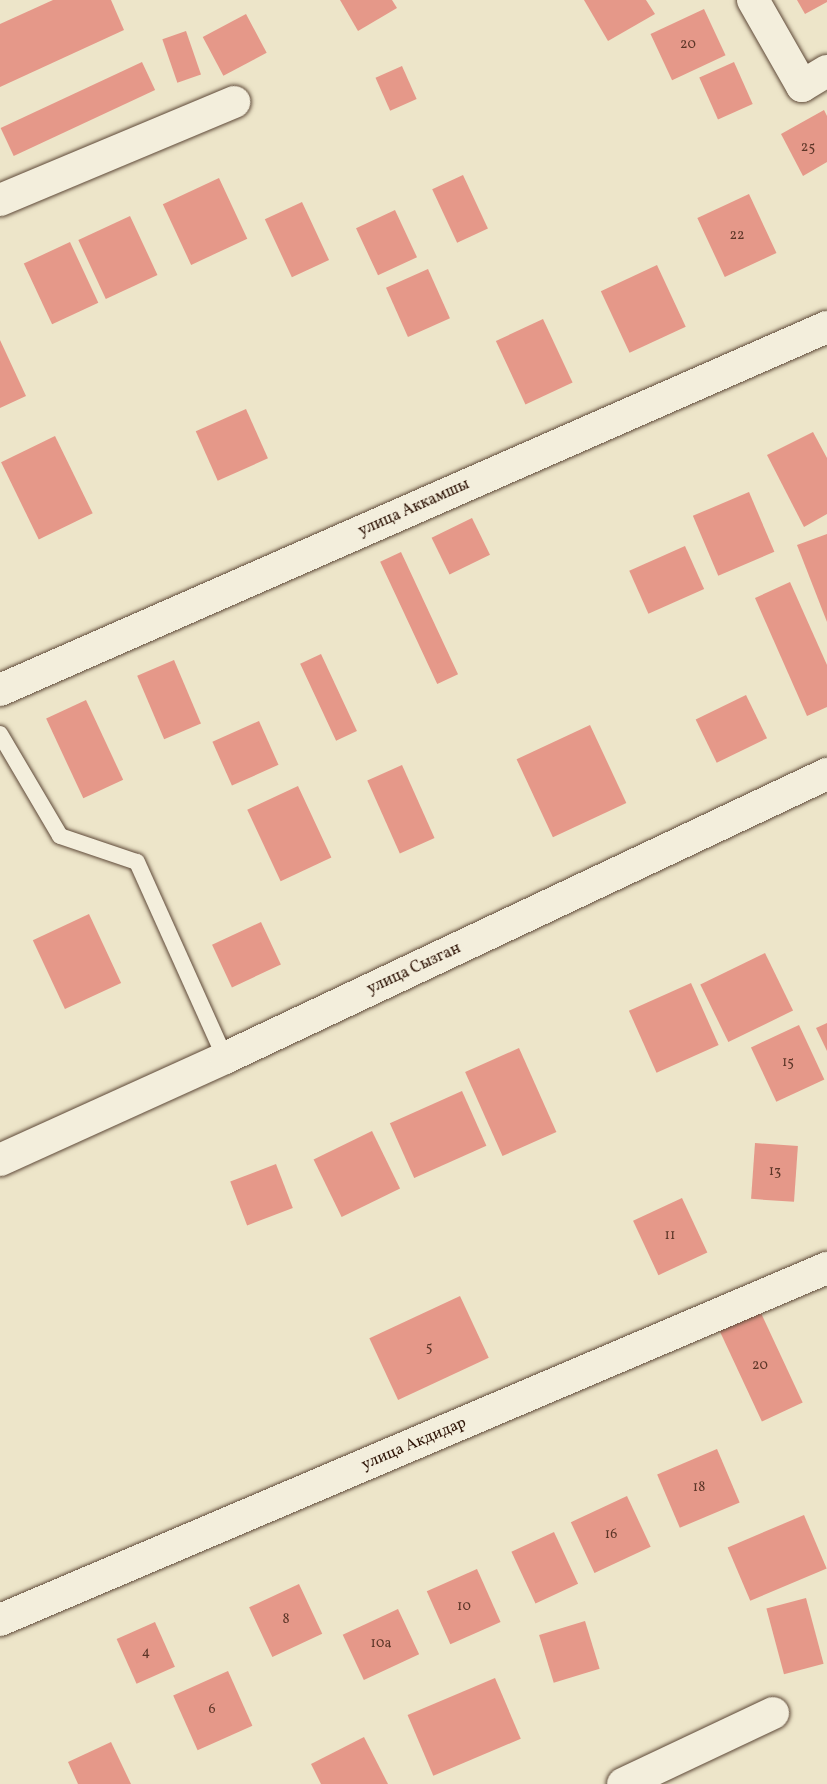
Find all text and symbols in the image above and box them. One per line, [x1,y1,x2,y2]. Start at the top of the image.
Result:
house number: 20 [680,37,696,53]
house number: 25 [801,140,815,156]
house number: 22 [729,228,745,244]
street label: улица Аккамшы [355,475,473,541]
street label: улица Сызган [364,939,464,999]
house number: 15 [782,1055,794,1071]
house number: 13 [769,1164,781,1180]
house number: 11 [665,1228,675,1244]
house number: 5 [426,1340,432,1356]
house number: 20 [752,1358,768,1374]
street label: улица Акдидар [359,1413,469,1475]
house number: 18 [693,1480,705,1496]
house number: 16 [605,1527,617,1543]
house number: 10 [457,1599,471,1615]
house number: 8 [282,1612,290,1628]
house number: 10а [371,1636,391,1652]
house number: 4 [142,1645,150,1661]
house number: 6 [208,1702,216,1718]

